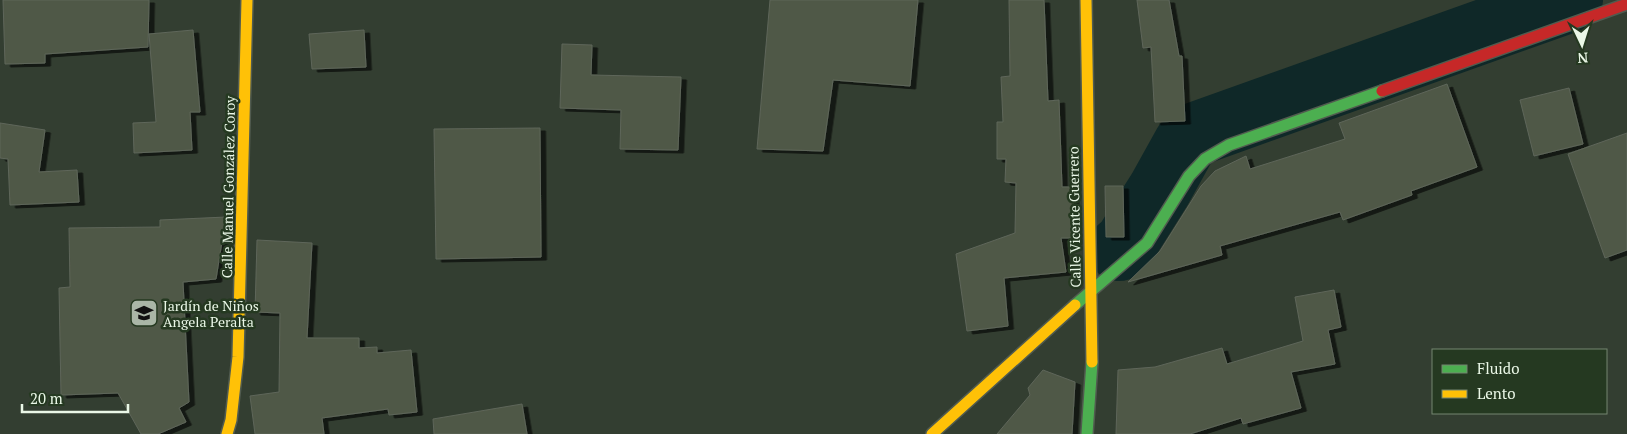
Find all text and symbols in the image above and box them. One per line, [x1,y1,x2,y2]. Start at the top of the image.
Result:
north arrow [1557,20,1607,70]
text: N [1577,49,1589,68]
street label: Calle Manuel González Coroy [217,95,239,278]
street label: Calle Vicente Guerrero [1063,146,1085,288]
place label: Jardín de Niños Angela Peralta [163,296,259,331]
school or university icon: Jardín de Niños Angela Peralta [129,298,159,328]
legend [1432,349,1607,414]
text: Fluido [1477,358,1519,378]
scale bar [22,382,129,414]
text: Lento [1477,383,1516,403]
text: 20 m [30,388,63,408]

